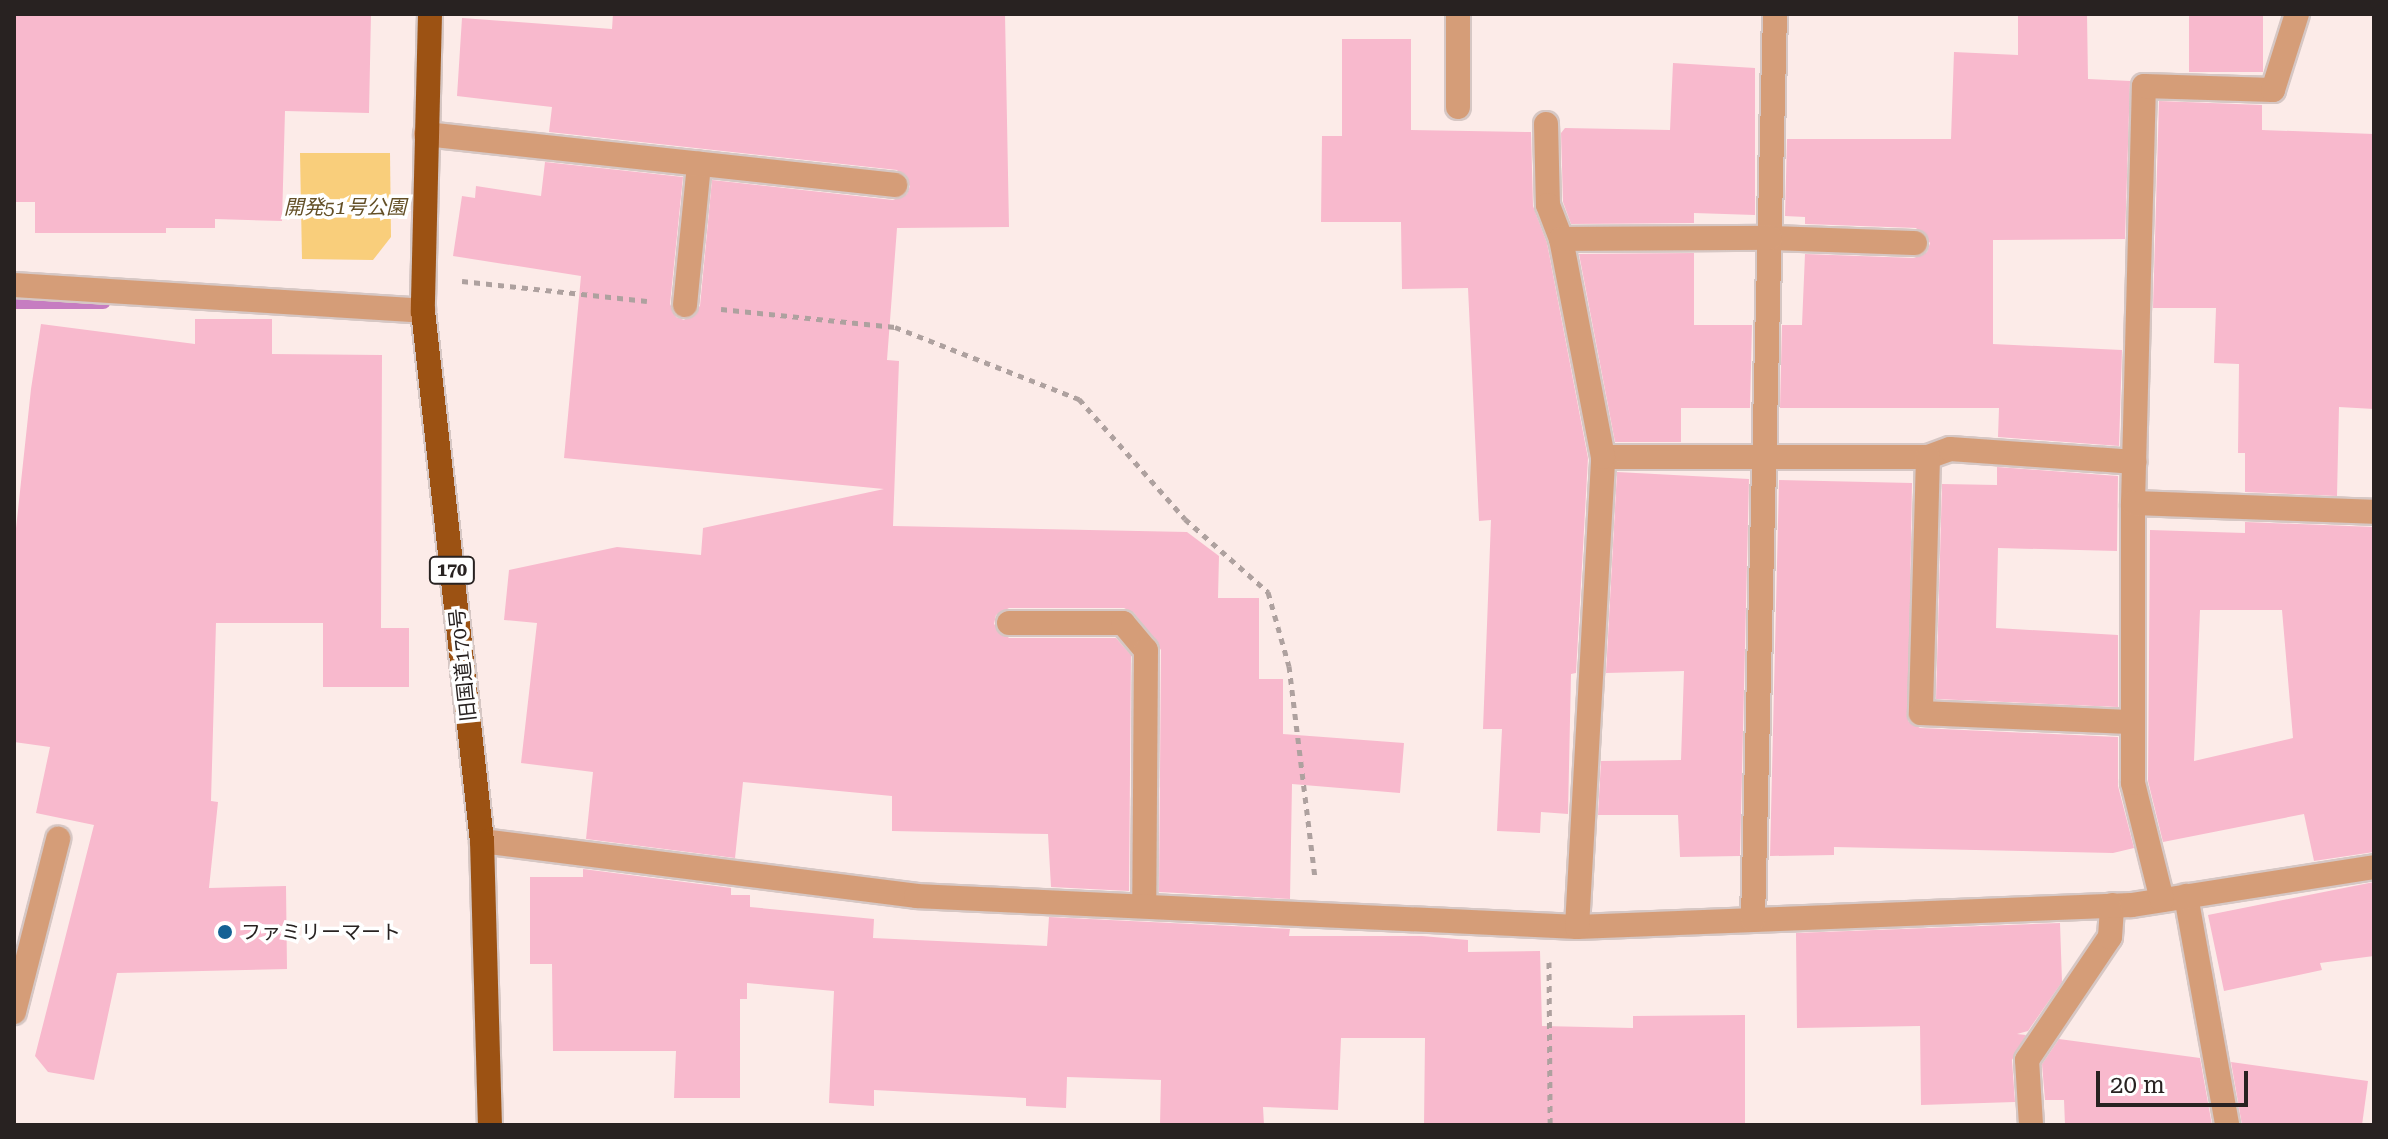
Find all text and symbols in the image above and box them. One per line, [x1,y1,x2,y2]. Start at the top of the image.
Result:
park label: 開発51号公園 [284,195,406,219]
road number: 170 [428,556,476,584]
street label: 旧国道170号 [445,607,481,723]
place label: ファミリーマート [241,920,401,944]
marker: ファミリーマート [216,923,234,941]
scale bar [2100,1055,2252,1105]
text: 20 m [2110,1071,2165,1099]

